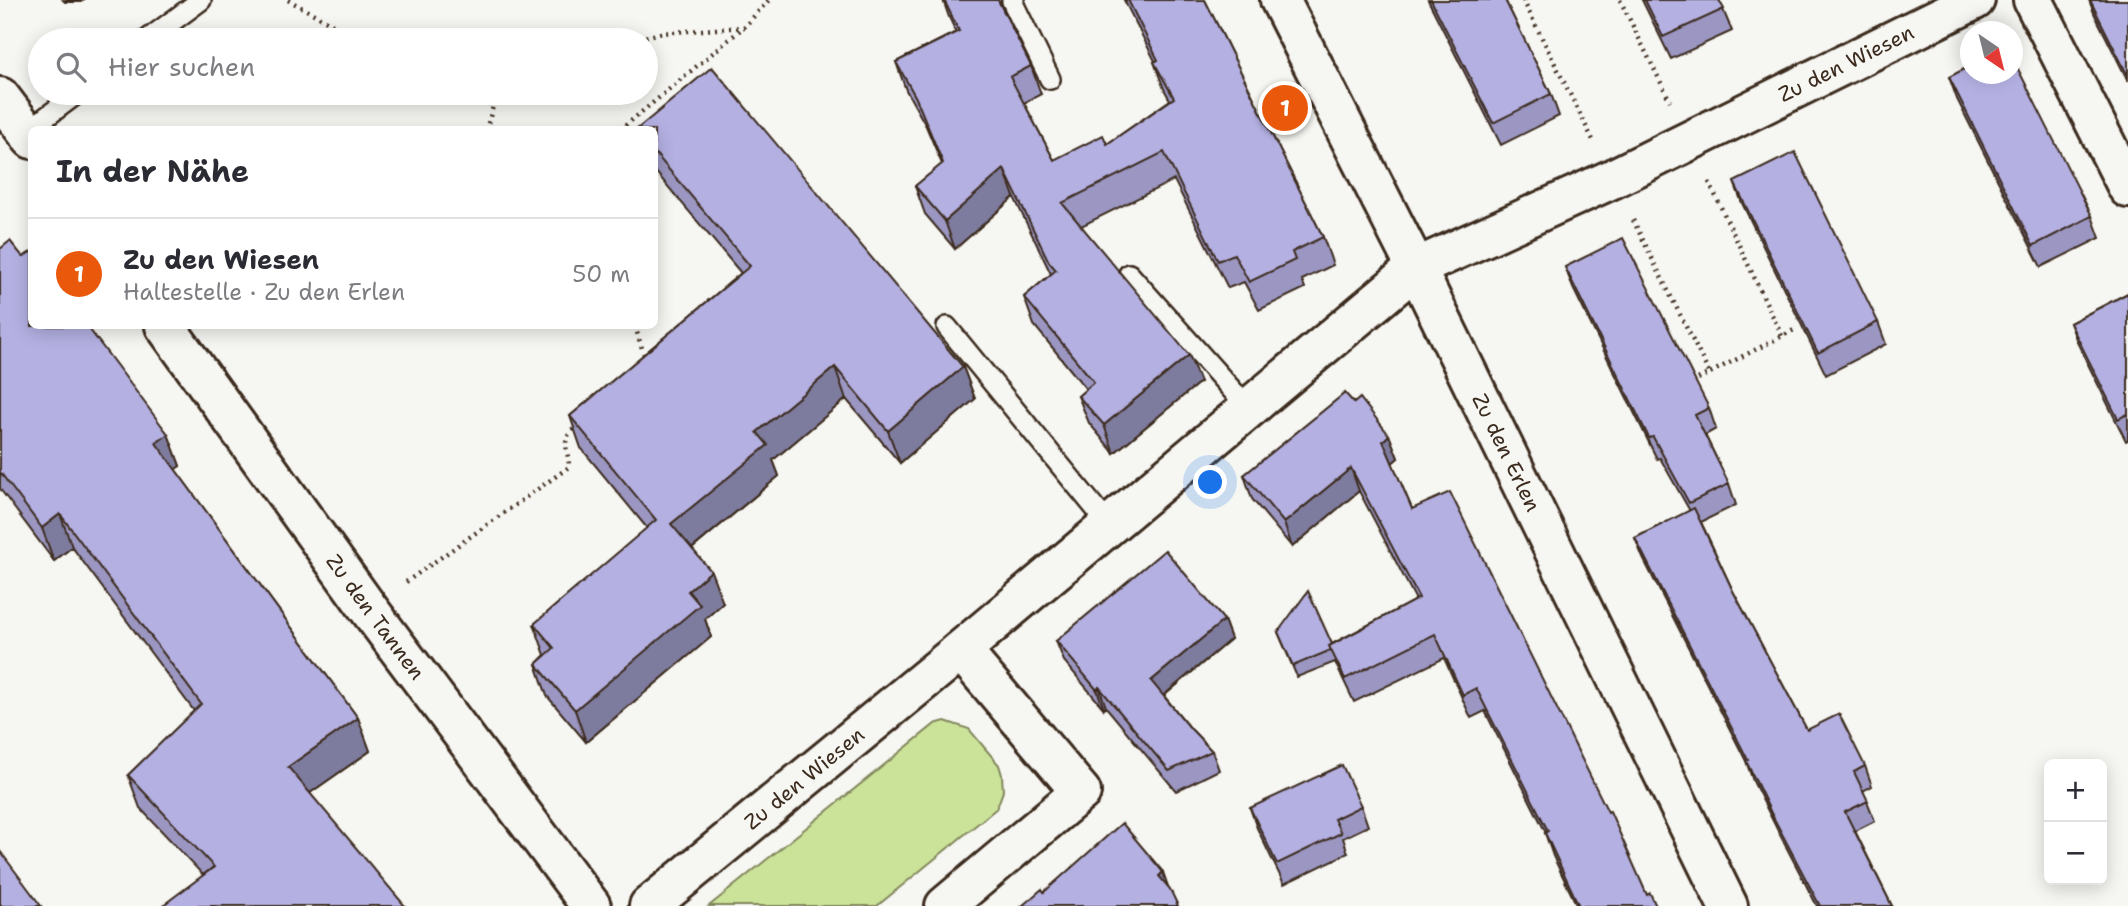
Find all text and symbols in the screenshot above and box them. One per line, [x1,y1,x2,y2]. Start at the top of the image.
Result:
street label: Zu den Wiesen [1774,18,1919,109]
north arrow [1960,21,2023,84]
search box [28,28,658,105]
icon: search [52,48,90,86]
text: Hier suchen [108,49,255,84]
pin: 1 [1262,82,1308,134]
text: In der Nähe [56,151,249,192]
text: Zu den Wiesen [123,242,319,277]
text: 1 [74,259,84,289]
text: 50 m [572,259,630,289]
text: Haltestelle · Zu den Erlen [123,277,405,307]
street label: Zu den Erlen [1465,389,1547,517]
your location [1193,465,1227,499]
street label: Zu den Tannen [320,548,431,686]
street label: Zu den Wiesen [738,721,871,836]
map controls [2044,759,2107,885]
button: + [2044,759,2107,822]
button: − [2044,822,2107,885]

